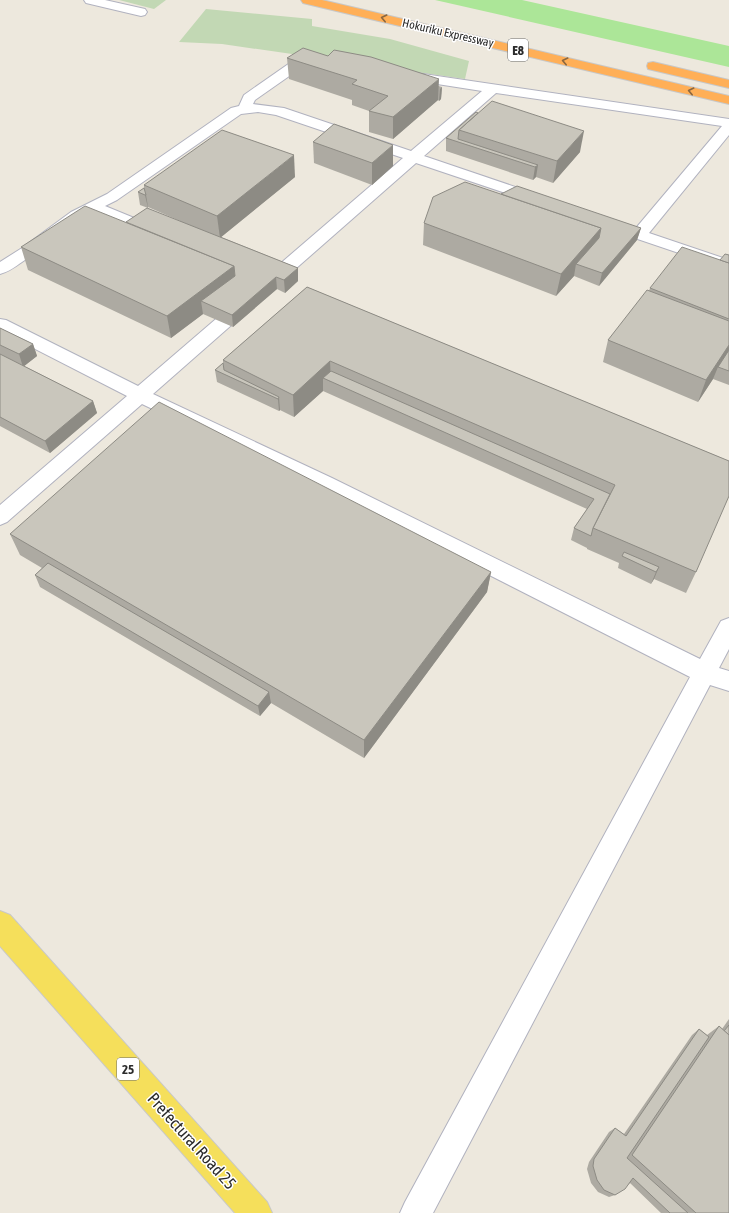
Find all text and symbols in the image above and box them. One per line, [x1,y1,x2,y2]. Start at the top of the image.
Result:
one-way arrow [380,15,387,23]
street label: Hokuriku Expressway [401,16,495,50]
road number: E8 [508,39,528,61]
one-way arrow [561,58,568,66]
one-way arrow [688,88,694,96]
road number: 25 [117,1058,139,1080]
street label: Prefectural Road 25 [143,1089,241,1193]

